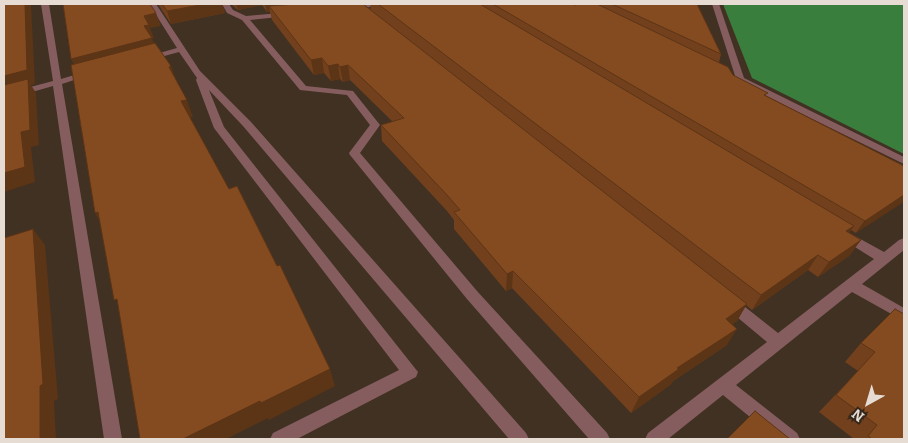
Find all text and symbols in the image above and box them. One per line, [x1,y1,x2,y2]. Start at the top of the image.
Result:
north arrow [843,378,893,428]
text: N [849,405,868,425]

